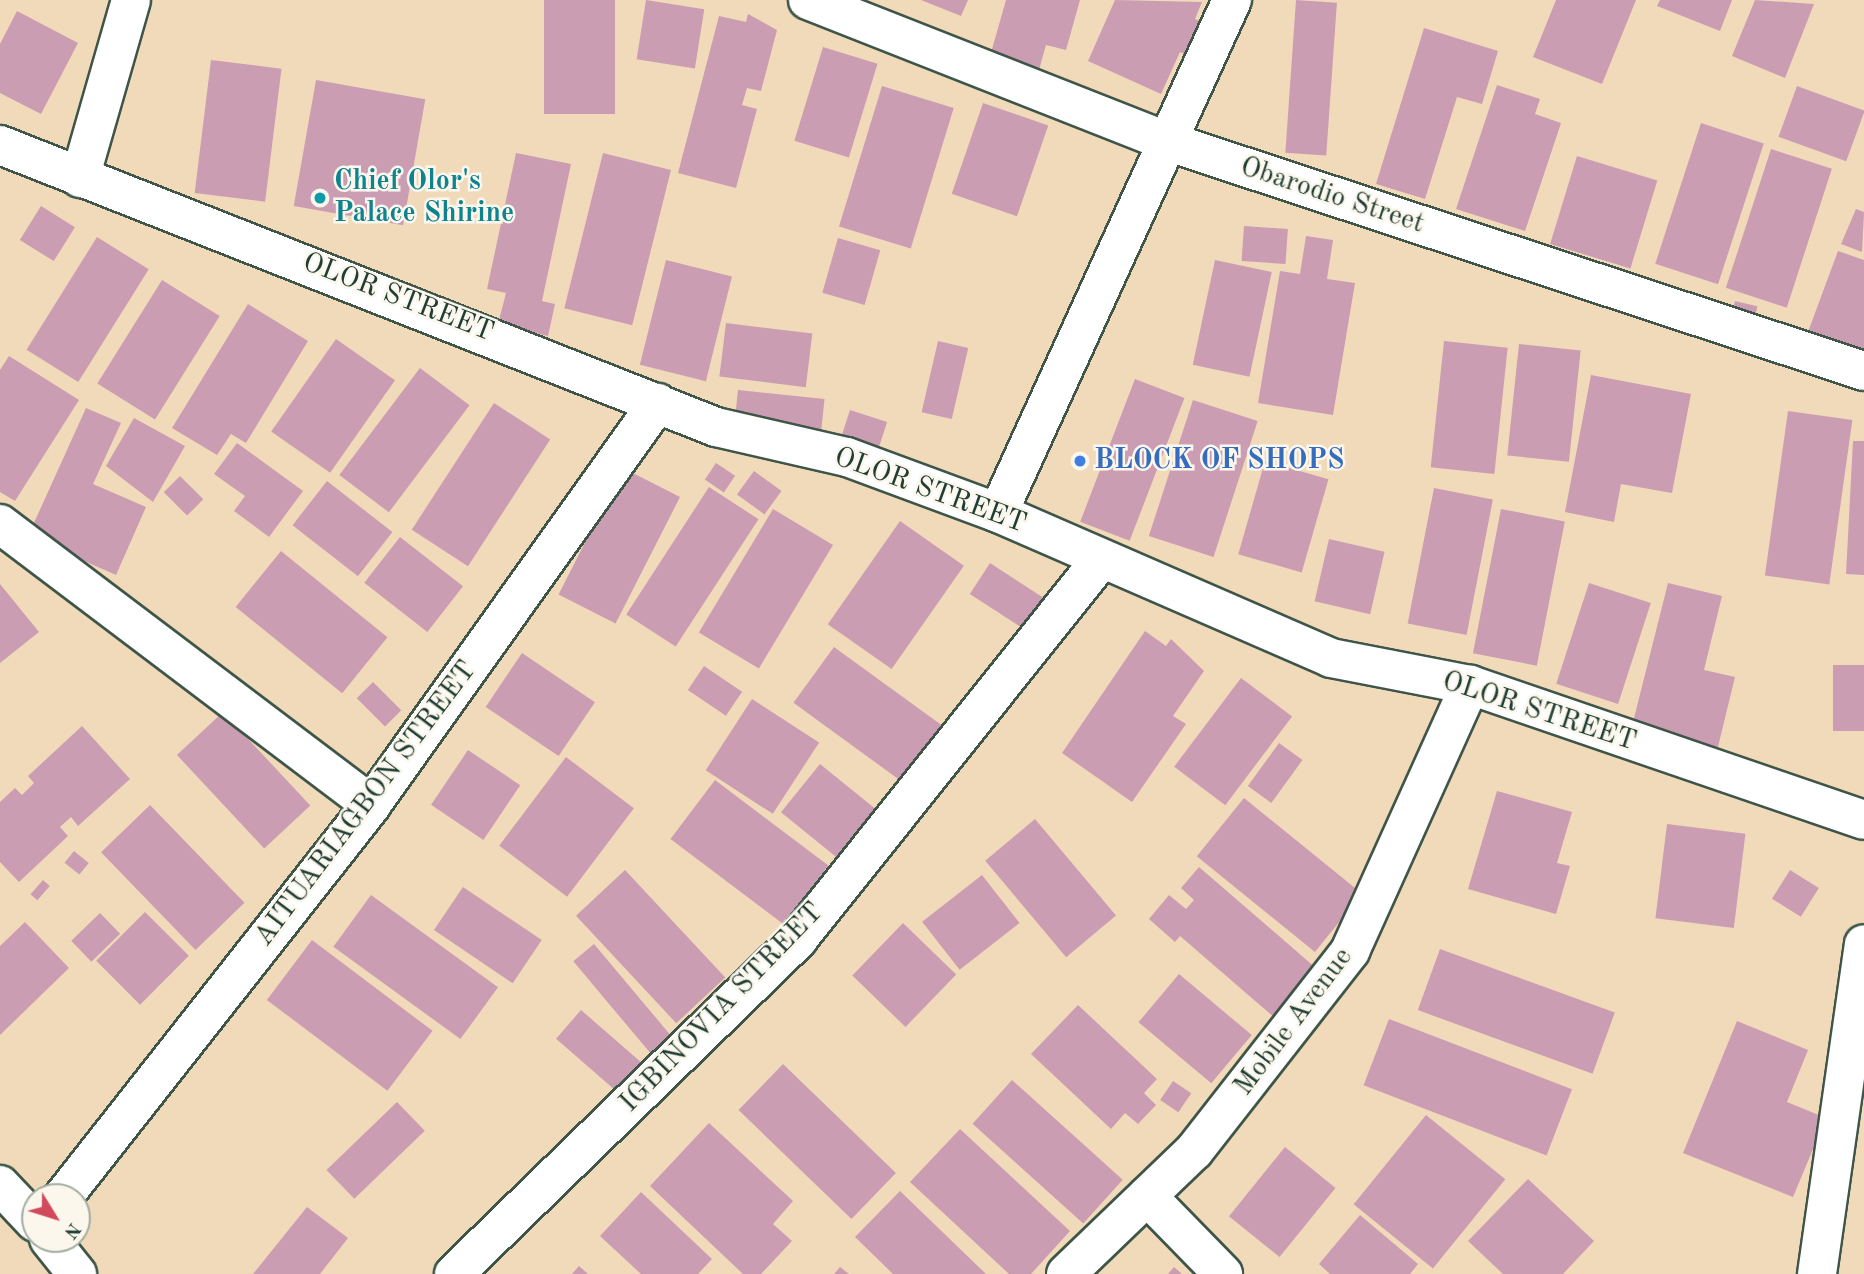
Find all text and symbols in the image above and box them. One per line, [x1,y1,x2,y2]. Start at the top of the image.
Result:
street label: Obarodio Street [1236,150,1428,242]
place label: Chief Olor's Palace Shirine [334,165,514,231]
marker: Chief Olor's Palace Shirine [312,190,328,206]
street label: OLOR STREET [298,246,498,350]
street label: OLOR STREET [829,441,1031,541]
place label: BLOCK OF SHOPS [1094,444,1344,478]
marker: BLOCK OF SHOPS [1072,453,1088,469]
street label: AITUARIAGBON STREET [248,655,484,953]
street label: OLOR STREET [1438,665,1640,759]
street label: IGBINOVIA STREET [613,896,831,1120]
street label: Mobile Avenue [1227,941,1361,1103]
north arrow [21,1183,91,1253]
text: N [59,1218,83,1242]

